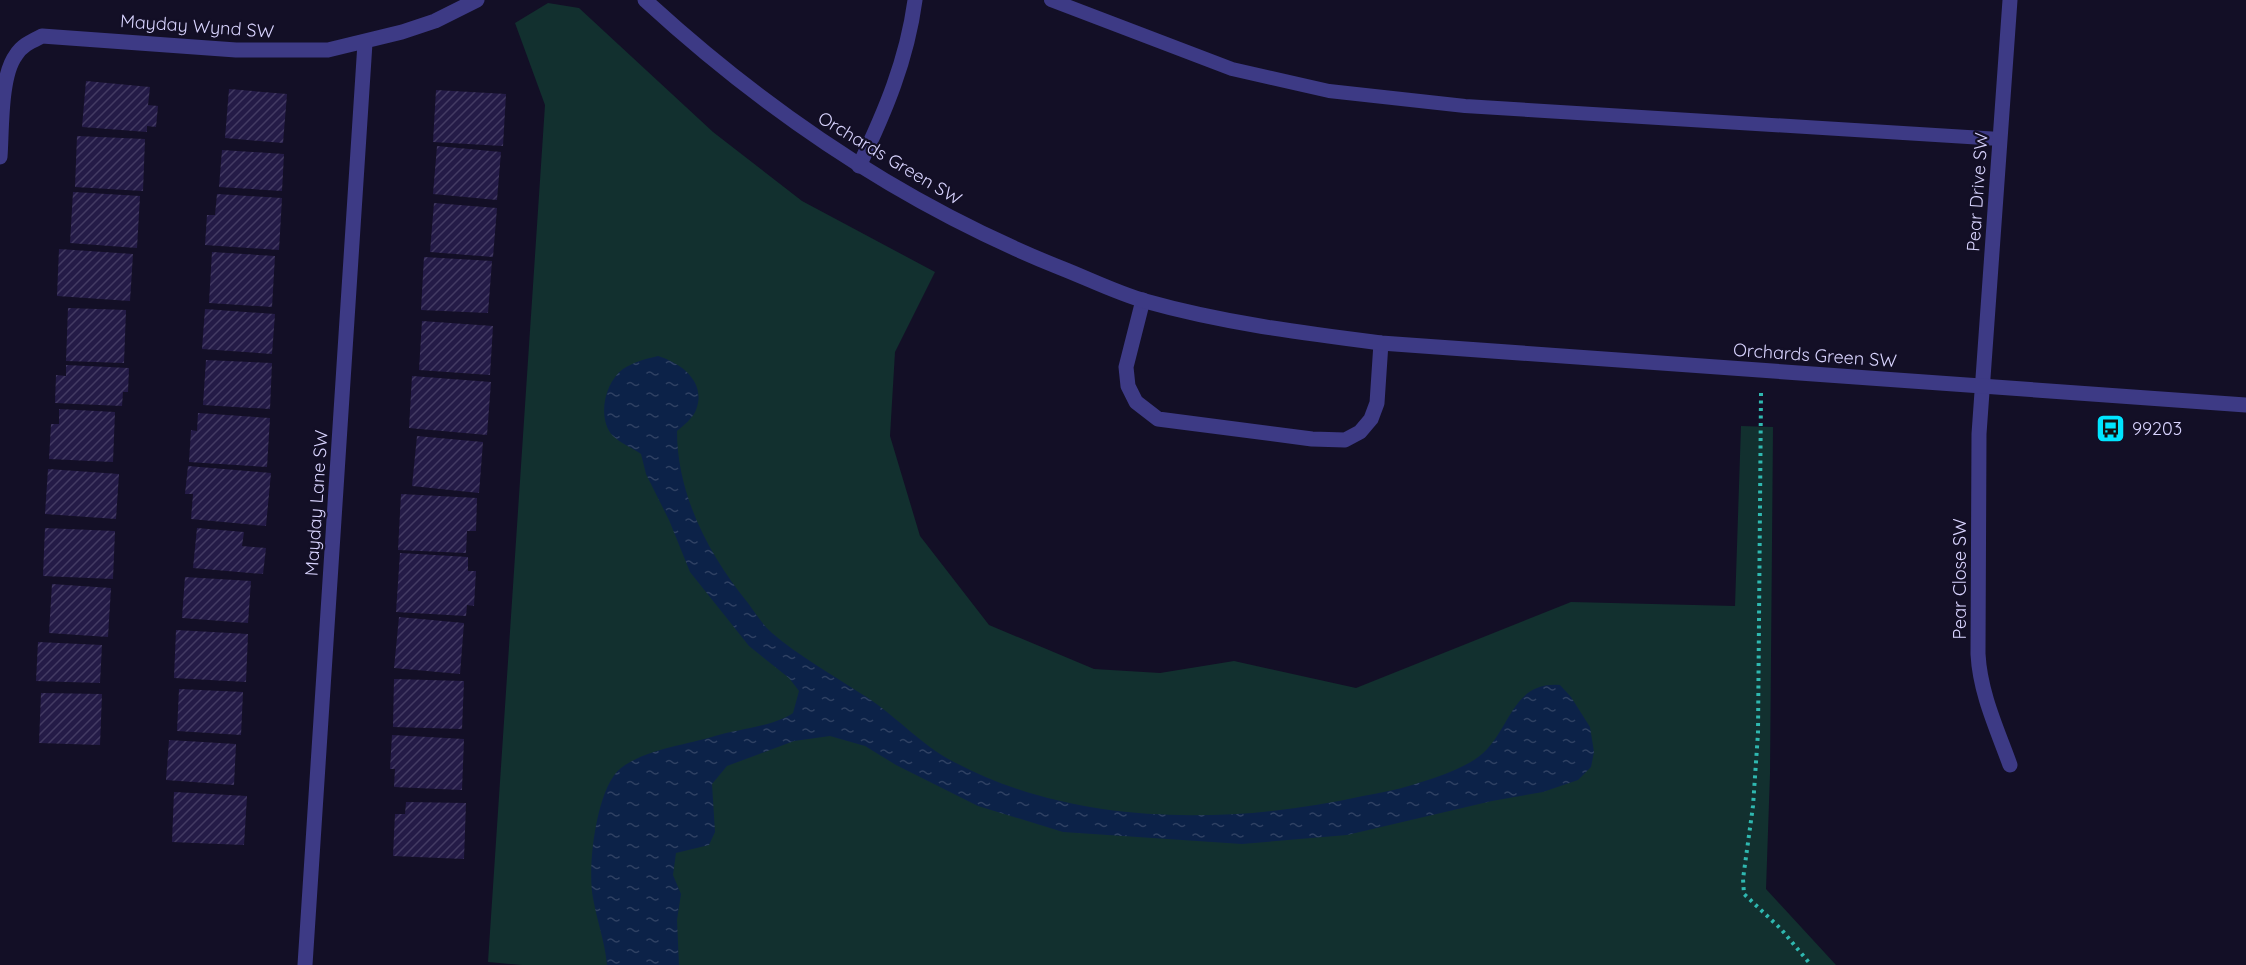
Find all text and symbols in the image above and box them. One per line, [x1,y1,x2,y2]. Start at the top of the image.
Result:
street label: Mayday Wynd SW [119,9,275,43]
street label: Orchards Green SW [814,106,966,210]
street label: Pear Drive SW [1961,132,1993,252]
street label: Orchards Green SW [1733,338,1897,372]
bus stop icon: 99203 [2095,412,2127,444]
place label: 99203 [2132,417,2182,440]
street label: Mayday Lane SW [299,429,333,577]
street label: Pear Close SW [1948,518,1971,640]

